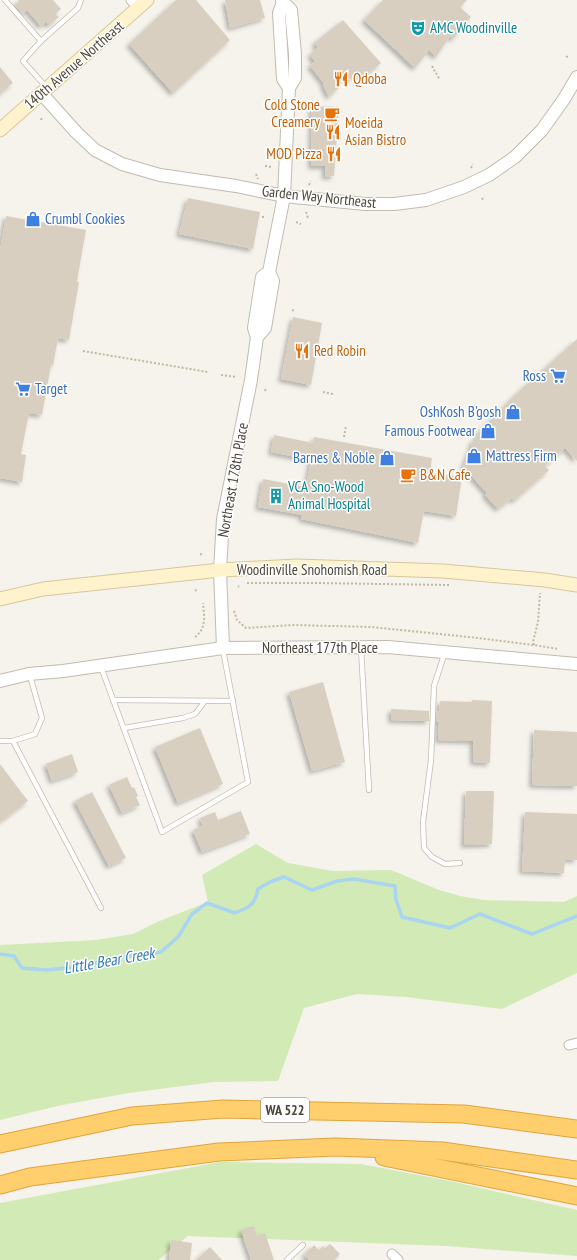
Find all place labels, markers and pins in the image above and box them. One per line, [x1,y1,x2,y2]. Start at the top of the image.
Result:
place label: AMC Woodinville [430,18,517,37]
theatre icon: AMC Woodinville [409,19,427,37]
place label: Qdoba [353,69,387,88]
restaurant icon: Qdoba [332,70,350,88]
place label: Cold Stone Creamery [264,95,320,131]
cafe icon: Cold Stone Creamery [323,105,341,123]
place label: Moeida Asian Bistro [345,113,406,149]
restaurant icon: Moeida Asian Bistro [324,123,342,141]
place label: MOD Pizza [266,144,322,163]
restaurant icon: MOD Pizza [325,145,343,163]
place label: Crumbl Cookies [45,209,125,228]
shop icon: Crumbl Cookies [24,210,42,228]
place label: Red Robin [314,341,366,360]
restaurant icon: Red Robin [293,342,311,360]
place label: Ross [523,366,546,385]
supermarket icon: Ross [549,367,567,385]
place label: Target [35,379,67,398]
supermarket icon: Target [14,380,32,398]
place label: OshKosh B'gosh [420,402,501,421]
shop icon: OshKosh B'gosh [504,403,522,421]
place label: Famous Footwear [384,421,477,440]
shop icon: Famous Footwear [479,422,497,440]
place label: Mattress Firm [486,446,557,465]
shop icon: Mattress Firm [465,447,483,465]
place label: Barnes & Noble [293,448,375,467]
shop icon: Barnes & Noble [378,449,396,467]
place label: B&N Cafe [420,465,471,484]
cafe icon: B&N Cafe [399,466,417,484]
place label: VCA Sno-Wood Animal Hospital [287,477,371,513]
building icon: VCA Sno-Wood Animal Hospital [267,487,285,505]

